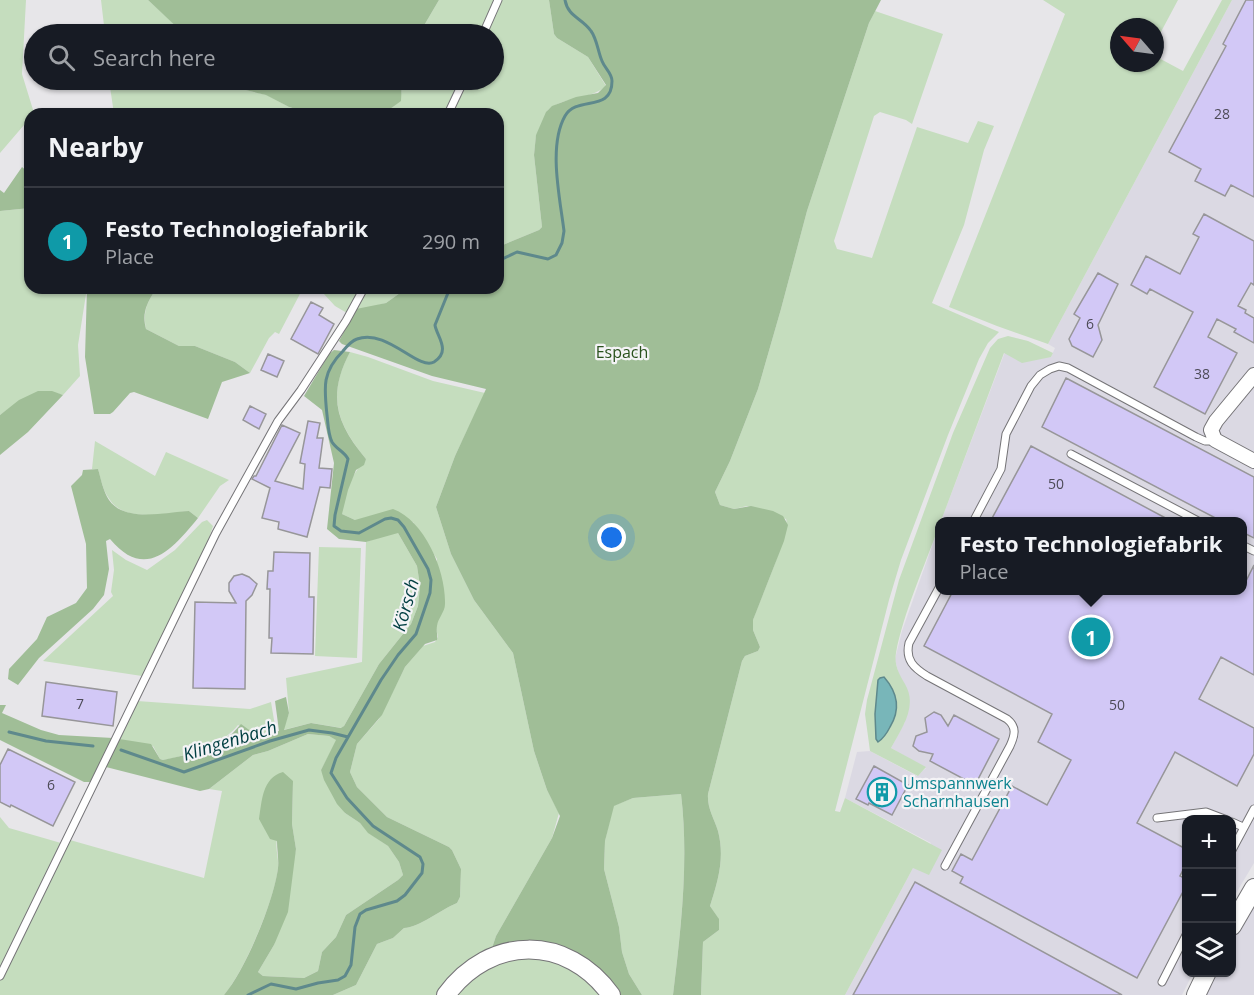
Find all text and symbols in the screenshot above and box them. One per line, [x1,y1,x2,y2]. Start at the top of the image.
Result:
north arrow [1110,18,1164,72]
search box [24,24,504,90]
icon: search [45,41,78,74]
text: Search here [93,42,216,72]
house number: 28 [1214,104,1230,123]
text: Nearby [48,129,143,165]
text: Festo Technologiefabrik [105,213,368,243]
text: 1 [62,228,73,255]
text: 290 m [422,228,480,255]
text: Place [105,243,154,270]
house number: 6 [1086,314,1094,333]
park label: Espach [596,341,648,363]
house number: 38 [1194,364,1210,383]
house number: 50 [1048,474,1064,493]
popup [935,517,1247,595]
your location [597,523,626,552]
text: Festo Technologiefabrik [959,528,1223,558]
text: Place [959,558,1008,585]
water label: Körsch [386,576,424,634]
pin: 1 [1072,614,1110,660]
house number: 7 [76,694,84,713]
house number: 50 [1109,695,1125,714]
water label: Klingenbach [180,714,280,766]
place label: Umspannwerk Scharnhausen [903,772,1012,812]
house number: 6 [47,775,55,794]
building icon: Umspannwerk Scharnhausen [866,776,898,808]
map controls [1182,815,1236,977]
button: + [1182,815,1236,869]
button: − [1182,869,1236,923]
button: layers [1182,923,1236,977]

